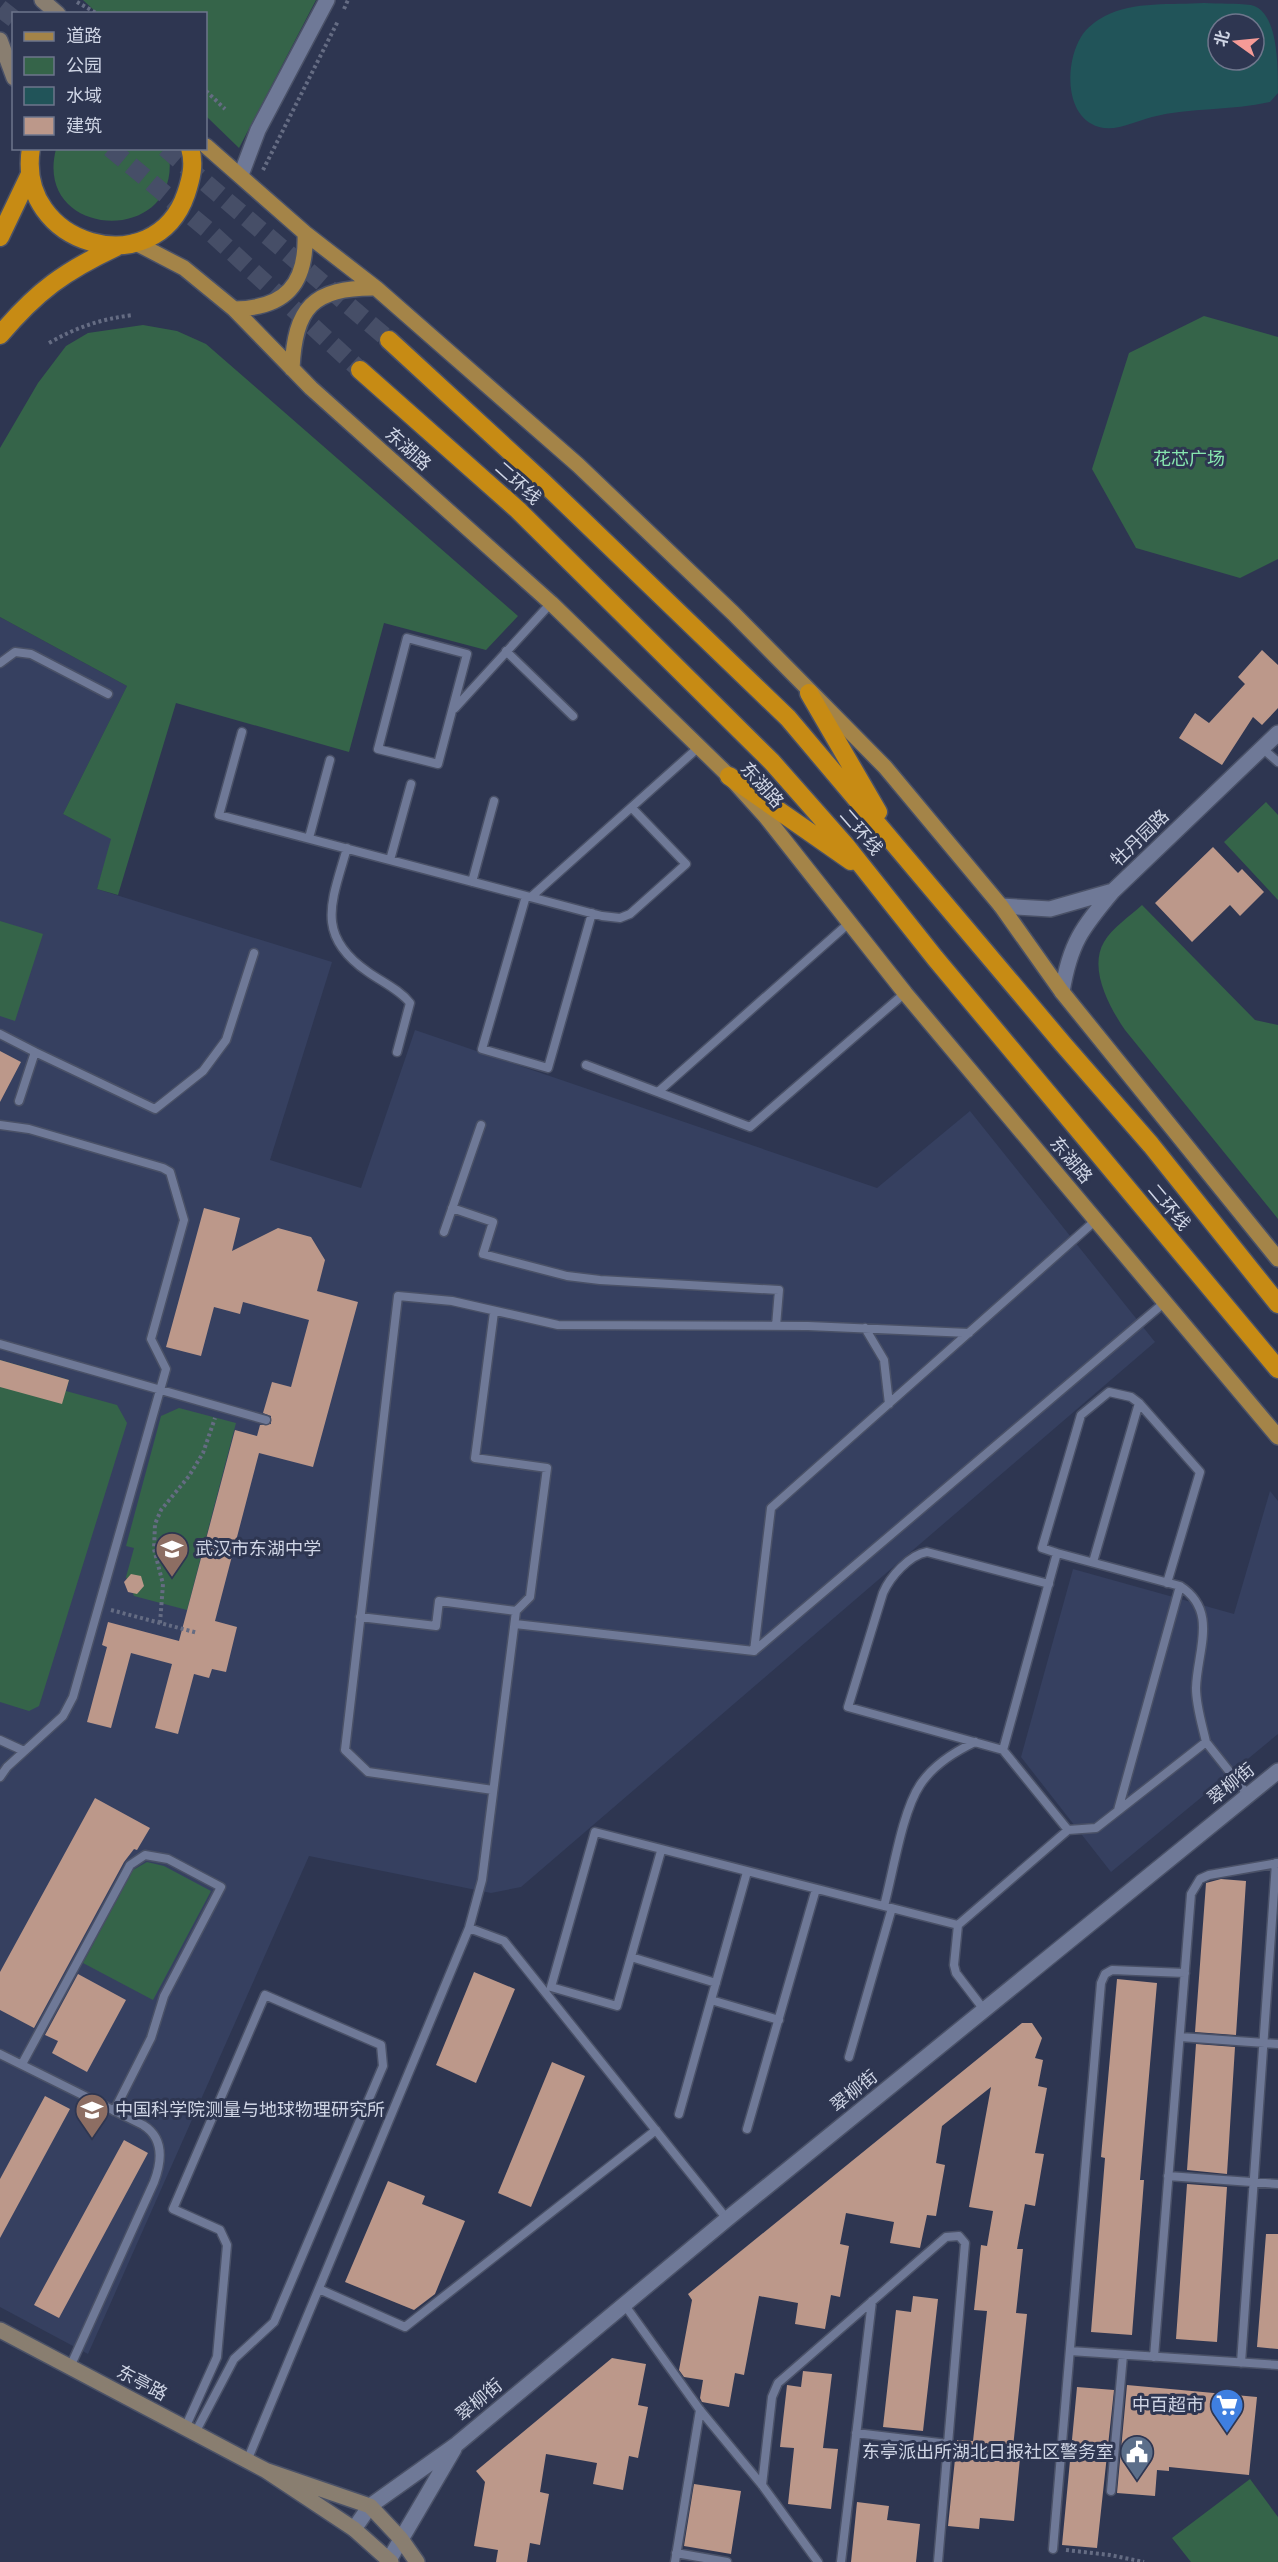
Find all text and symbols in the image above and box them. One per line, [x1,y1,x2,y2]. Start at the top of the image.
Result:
legend [12,12,207,150]
north arrow [1206,12,1266,72]
text: 道路 [66,26,102,46]
text: 北 [1212,28,1232,48]
text: 公园 [66,56,102,76]
text: 水域 [66,86,102,106]
text: 建筑 [66,116,102,136]
street label: 东湖路 [381,424,435,474]
park label: 花芯广场 [1153,449,1225,469]
street label: 二环线 [491,458,545,508]
street label: 东湖路 [737,758,787,812]
street label: 二环线 [836,805,886,859]
street label: 牡丹园路 [1107,806,1173,870]
street label: 东湖路 [1046,1133,1096,1187]
street label: 二环线 [1144,1180,1194,1234]
school or university icon: 武汉市东湖中学 [154,1531,190,1578]
place label: 武汉市东湖中学 [195,1539,321,1559]
street label: 翠柳街 [1204,1759,1258,1809]
street label: 翠柳街 [827,2066,881,2116]
school or university icon: 中国科学院测量与地球物理研究所 [74,2092,110,2139]
place label: 中国科学院测量与地球物理研究所 [115,2100,385,2120]
street label: 东亭路 [113,2361,171,2405]
street label: 翠柳街 [452,2375,506,2425]
supermarket icon: 中百超市 [1209,2387,1245,2434]
place label: 中百超市 [1132,2395,1204,2415]
public building icon: 东亭派出所湖北日报社区警务室 [1119,2434,1155,2481]
place label: 东亭派出所湖北日报社区警务室 [862,2442,1114,2462]

